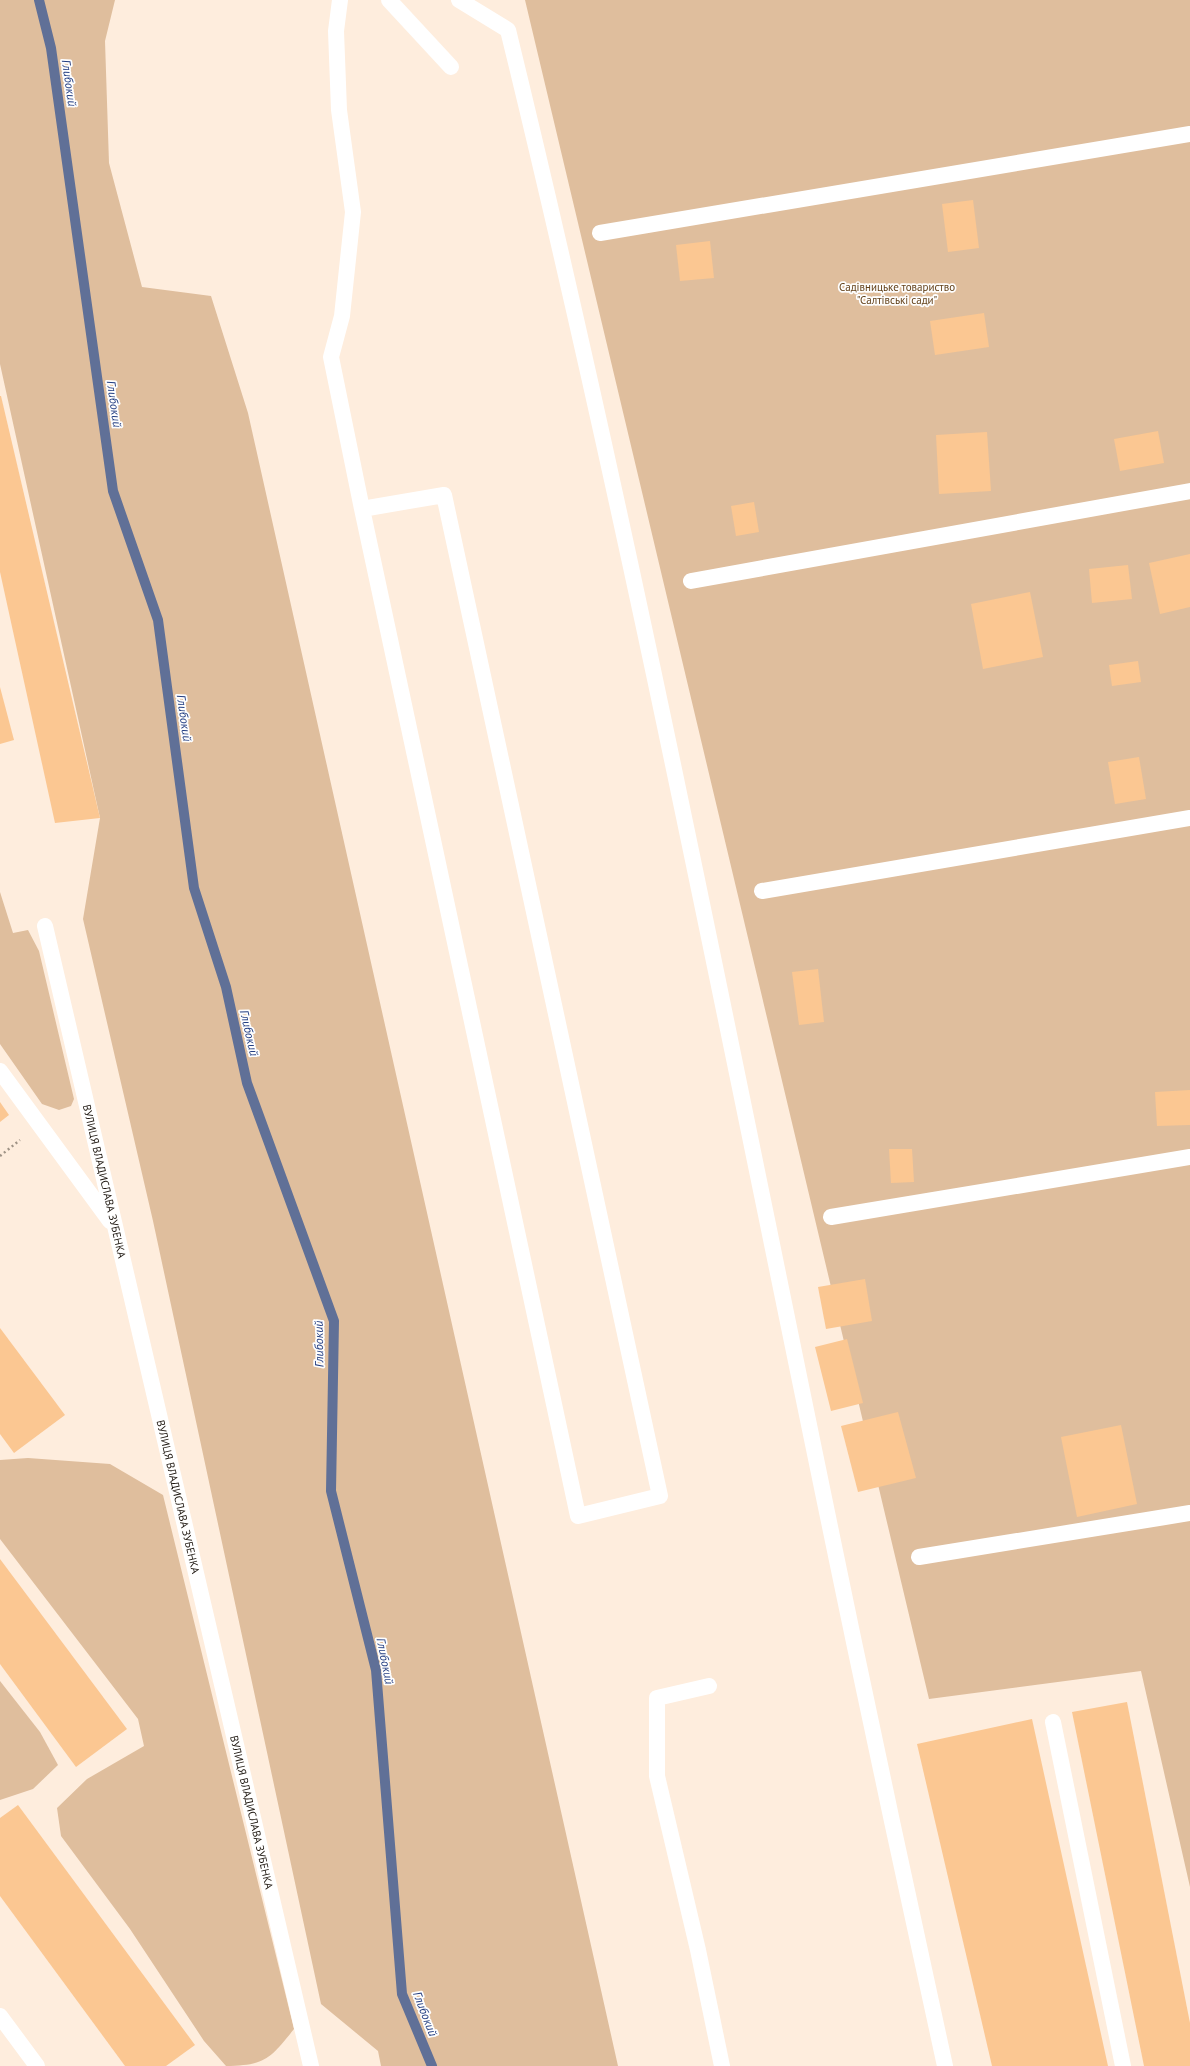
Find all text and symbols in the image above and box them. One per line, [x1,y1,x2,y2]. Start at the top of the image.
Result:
water label: Глибокий [59,59,80,107]
park label: Садівницьке товариство "Салтівські сади" [839,280,955,307]
water label: Глибокий [104,380,125,428]
water label: Глибокий [174,694,195,742]
water label: Глибокий [237,1008,262,1057]
street label: ВУЛИЦЯ ВЛАДИСЛАВА ЗУБЕНКА [80,1103,129,1260]
water label: Глибокий [311,1320,326,1368]
street label: ВУЛИЦЯ ВЛАДИСЛАВА ЗУБЕНКА [153,1418,203,1575]
water label: Глибокий [374,1636,397,1685]
street label: ВУЛИЦЯ ВЛАДИСЛАВА ЗУБЕНКА [227,1734,277,1891]
water label: Глибокий [410,1989,441,2038]

